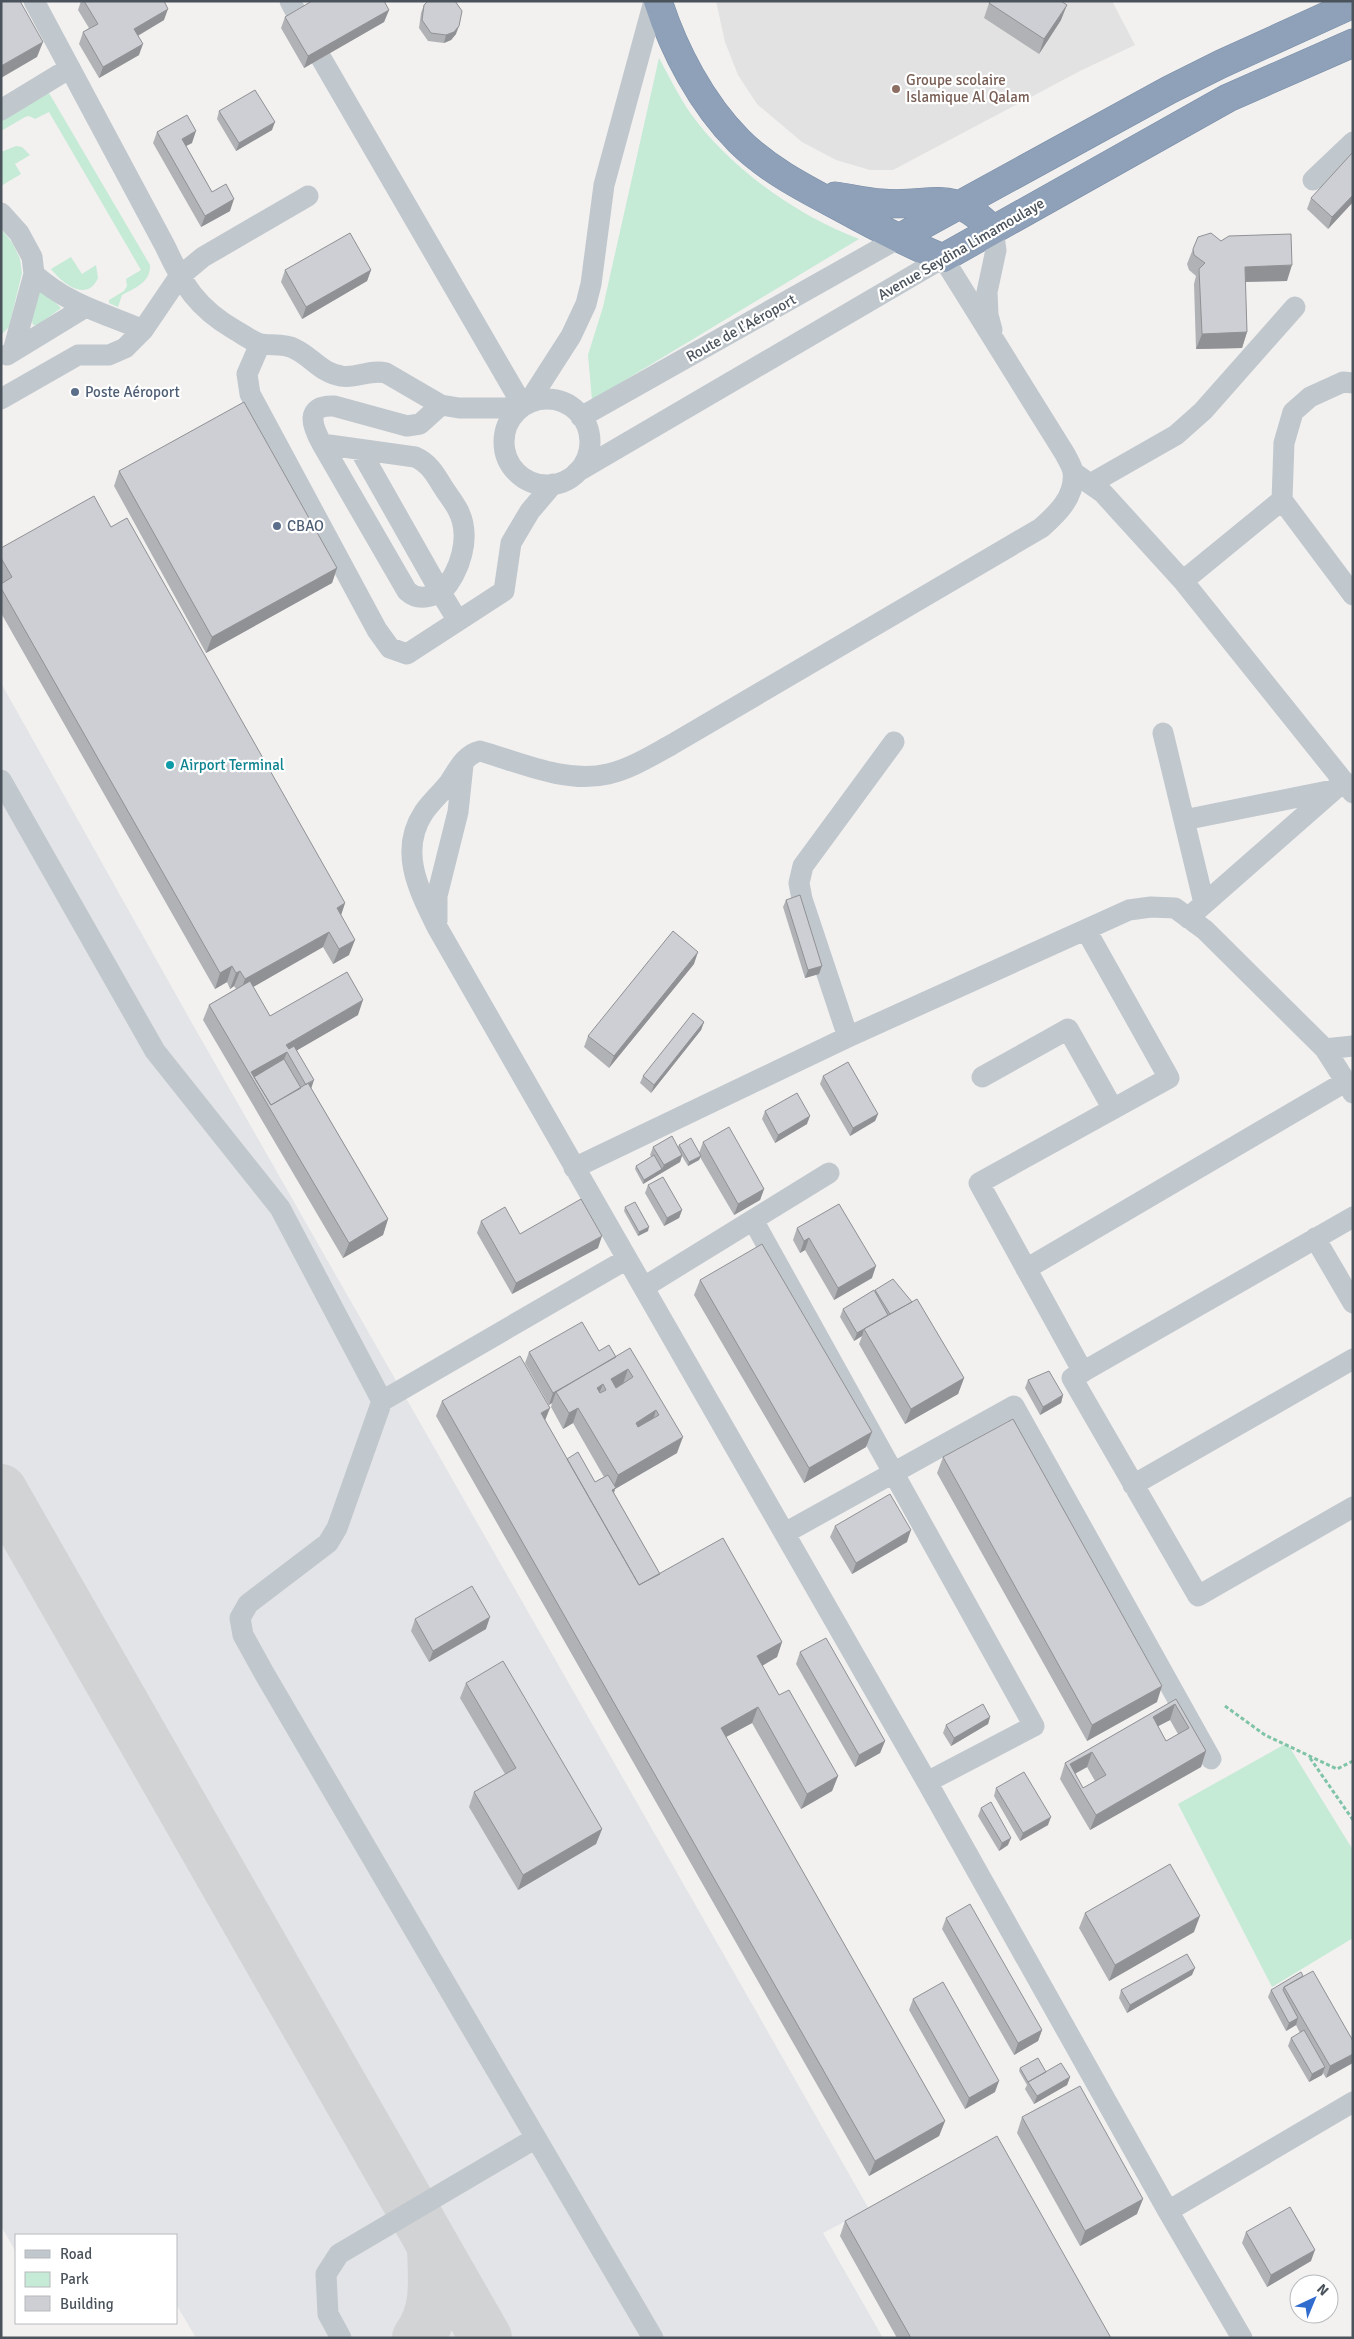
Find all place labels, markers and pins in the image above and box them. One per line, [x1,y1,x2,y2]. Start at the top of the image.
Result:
place label: Groupe scolaire Islamique Al Qalam [906,71,1030,106]
marker: Groupe scolaire Islamique Al Qalam [890,83,902,95]
place label: Poste Aéroport [85,383,180,401]
marker: Poste Aéroport [69,386,81,398]
place label: CBAO [287,517,324,535]
marker: CBAO [271,520,283,532]
place label: Airport Terminal [180,756,284,774]
marker: Airport Terminal [164,759,176,771]

